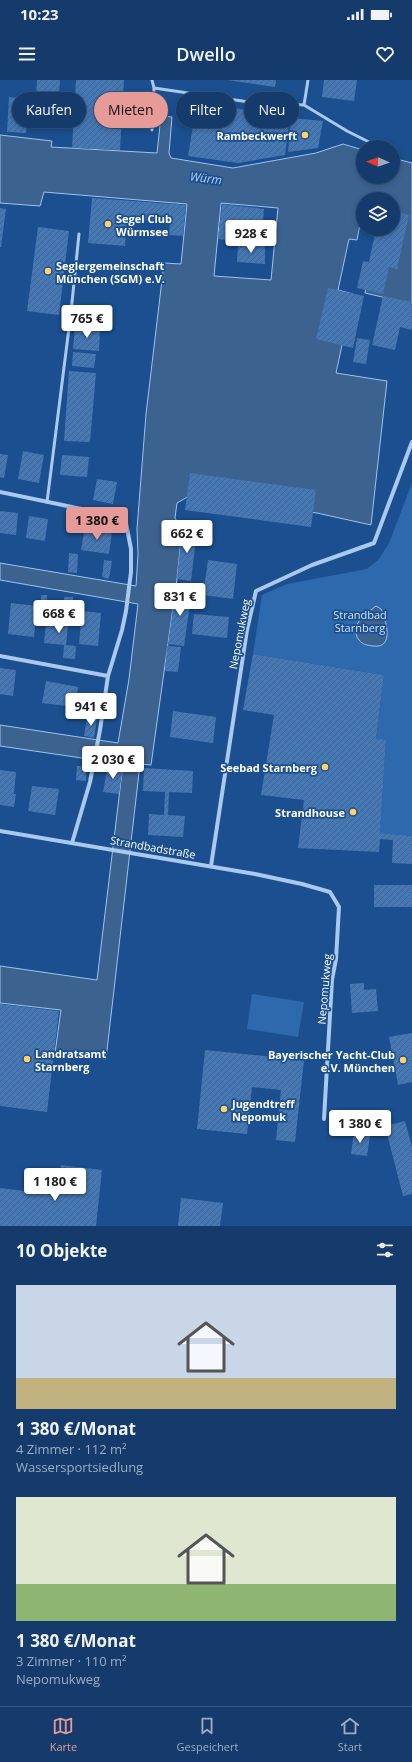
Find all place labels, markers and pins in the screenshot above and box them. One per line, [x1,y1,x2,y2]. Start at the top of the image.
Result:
place label: Rambeckwerft [216,128,297,143]
marker: Rambeckwerft [300,130,310,140]
place label: Segel Club Würmsee [116,211,172,239]
marker: Segel Club Würmsee [103,219,113,229]
pin: 928 € [223,220,279,254]
place label: Seglergemeinschaft München (SGM) e.V. [56,258,165,286]
marker: Seglergemeinschaft München (SGM) e.V. [43,266,53,276]
pin: 765 € [59,305,115,339]
pin: 1 380 € [60,507,134,541]
pin: 662 € [159,520,215,554]
pin: 831 € [152,583,208,617]
pin: 668 € [31,600,87,634]
pin: 941 € [63,693,119,727]
pin: 2 030 € [76,746,150,780]
place label: Seebad Starnberg [220,760,318,775]
marker: Seebad Starnberg [320,762,330,772]
place label: Strandhouse [275,805,345,820]
marker: Strandhouse [348,807,358,817]
place label: Landratsamt Starnberg [35,1046,106,1074]
place label: Bayerischer Yacht-Club e.V. München [268,1047,395,1075]
marker: Landratsamt Starnberg [22,1054,32,1064]
marker: Bayerischer Yacht-Club e.V. München [398,1055,408,1065]
place label: Jugendtreff Nepomuk [231,1096,296,1124]
marker: Jugendtreff Nepomuk [219,1104,229,1114]
pin: 1 380 € [323,1110,397,1144]
pin: 1 180 € [18,1168,92,1202]

